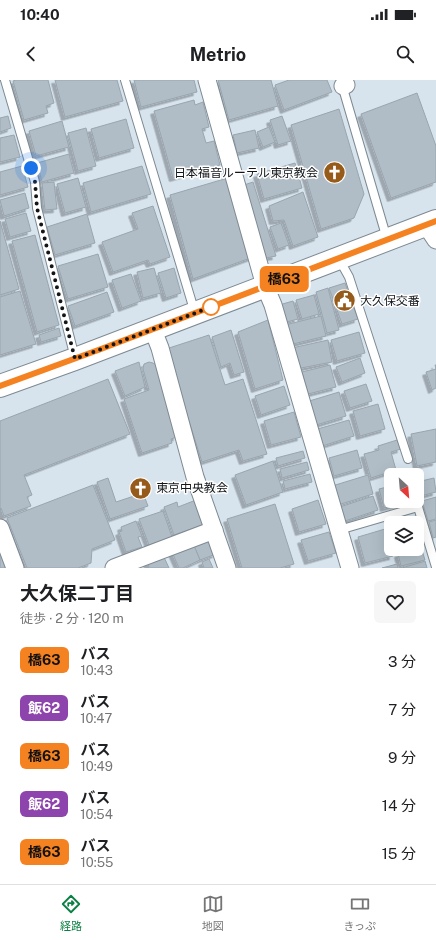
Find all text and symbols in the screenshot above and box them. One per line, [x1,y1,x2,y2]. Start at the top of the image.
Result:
text: 10:40 [20,6,60,23]
icon: back [20,43,42,65]
icon: search [394,43,416,65]
text: Metrio [190,44,246,65]
your location [21,158,41,178]
church icon: 日本福音ルーテル東京教会 [321,160,347,186]
place label: 日本福音ルーテル東京教会 [174,166,318,180]
line badge: 橋63 [261,266,307,292]
text: 橋63 [268,271,300,287]
public building icon: 大久保交番 [331,288,357,314]
place label: 大久保交番 [360,294,420,308]
unlabelled marker [202,298,220,316]
north arrow [384,468,424,508]
map controls [384,468,424,556]
church icon: 東京中央教会 [128,475,154,501]
place label: 東京中央教会 [156,481,228,495]
button: layers [384,516,424,556]
button: heart [374,581,416,623]
text: 大久保二丁目 [20,582,134,604]
text: 徒歩 · 2 分 · 120 m [20,611,124,626]
text: バス [81,645,111,662]
text: 橋63 [28,652,61,668]
text: 3 分 [388,653,416,670]
text: 10:43 [81,663,113,678]
text: バス [80,693,110,710]
text: 飯62 [28,700,60,716]
text: 7 分 [388,701,416,718]
text: 10:47 [80,711,112,726]
text: バス [81,741,111,758]
text: 橋63 [28,748,61,764]
text: 9 分 [388,749,416,766]
text: 10:49 [81,759,113,774]
text: バス [80,789,110,806]
text: 飯62 [28,796,60,812]
text: 14 分 [382,797,416,814]
text: 10:54 [80,807,113,822]
text: バス [81,837,111,854]
text: 橋63 [28,844,61,860]
text: 15 分 [382,845,416,862]
text: 10:55 [81,855,113,870]
tab: 経路 [60,893,82,933]
tab: 地図 [202,893,224,933]
tab: きっぷ [344,893,376,933]

